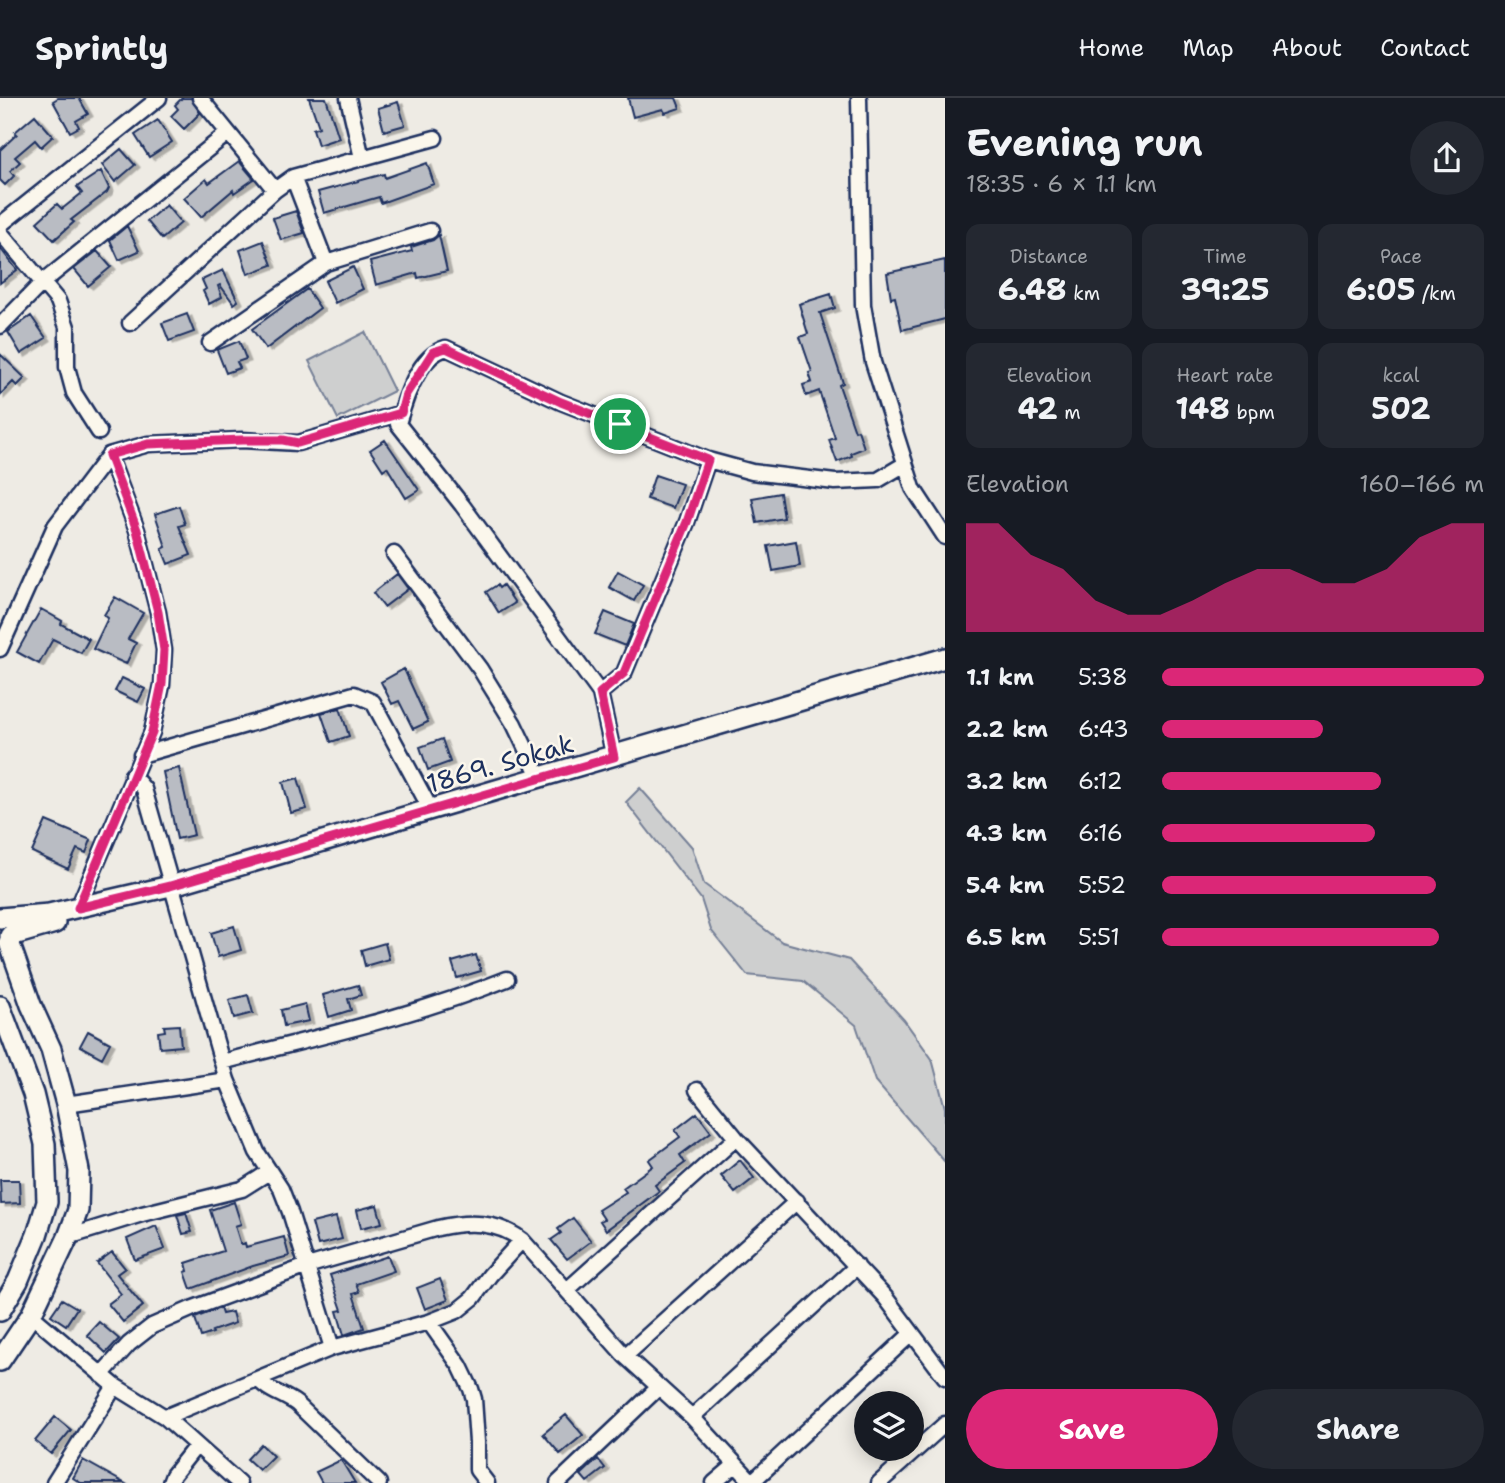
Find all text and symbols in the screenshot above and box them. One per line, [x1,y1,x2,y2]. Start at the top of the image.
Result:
text: Sprintly [35,26,168,71]
text: Home [1078,32,1144,64]
text: Map [1182,32,1234,64]
text: About [1272,32,1342,64]
text: Contact [1380,32,1470,64]
text: Evening run [966,117,1203,168]
button: share [1410,121,1484,195]
text: 18:35 · 6 × 1.1 km [966,169,1157,199]
text: Distance [1010,244,1088,269]
text: Time [1203,244,1247,269]
text: Pace [1380,244,1422,269]
text: 6.48 [998,269,1067,310]
text: 39:25 [1180,269,1270,310]
text: 6:05 [1346,269,1415,310]
text: km [1067,281,1100,306]
text: /km [1415,281,1456,306]
text: Elevation [1006,363,1092,388]
text: Heart rate [1177,363,1273,388]
text: kcal [1383,363,1419,388]
text: 42 [1017,388,1058,429]
text: 148 [1175,388,1230,429]
text: 502 [1371,388,1431,429]
pin [590,394,650,454]
text: m [1058,400,1081,425]
text: bpm [1230,400,1275,425]
icon: arrive [601,405,639,443]
text: Elevation [966,469,1069,499]
text: 160–166 m [1359,469,1484,499]
text: 1.1 km [966,662,1034,692]
text: 5:38 [1078,662,1128,692]
text: 2.2 km [966,714,1048,744]
text: 6:43 [1078,714,1129,744]
street label: 1869. Sokak [422,725,578,801]
text: 3.2 km [966,766,1048,796]
text: 6:12 [1078,766,1123,796]
text: 4.3 km [966,818,1047,848]
text: 6:16 [1078,818,1123,848]
text: 5.4 km [966,870,1044,900]
text: 5:52 [1078,870,1126,900]
text: 6.5 km [966,922,1046,952]
text: 5:51 [1078,922,1120,952]
button: Save [966,1389,1218,1469]
button: Share [1232,1389,1484,1469]
map controls [854,1391,924,1461]
button: layers [854,1391,924,1461]

